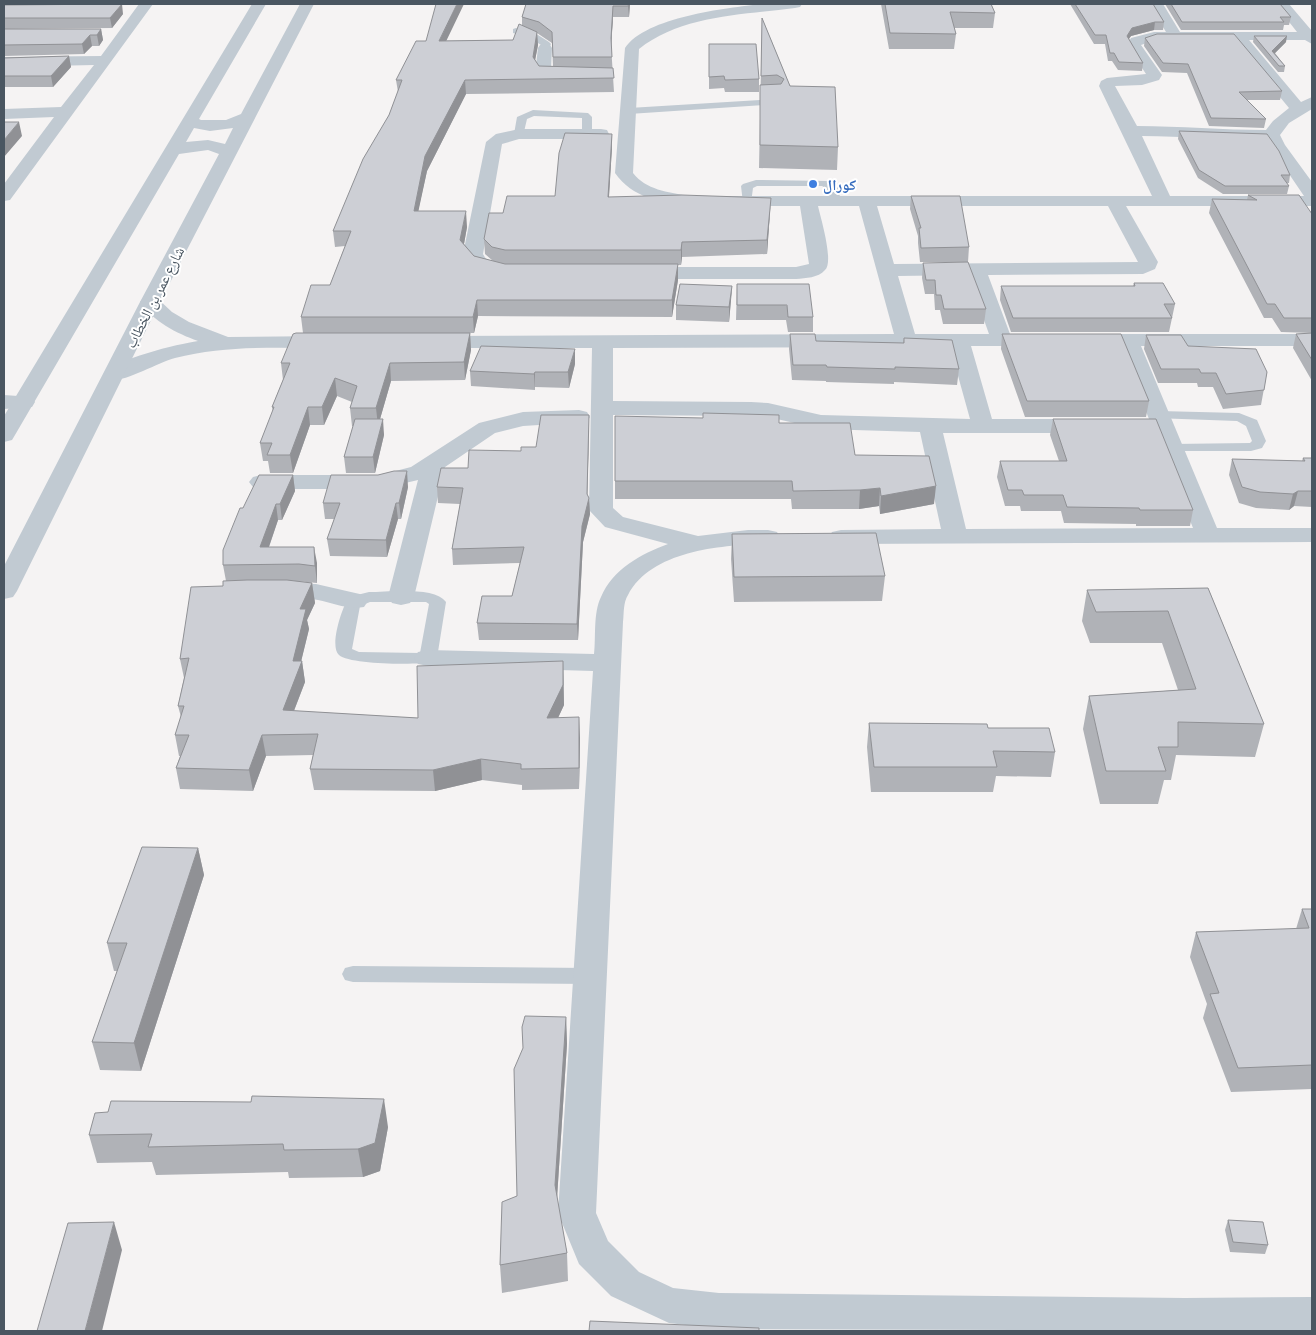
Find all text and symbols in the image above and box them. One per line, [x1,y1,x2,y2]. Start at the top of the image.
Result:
place label: كورال [823,175,856,194]
marker: كورال [807,178,819,190]
street label: شارع عمر بن الخطاب [121,243,189,352]

